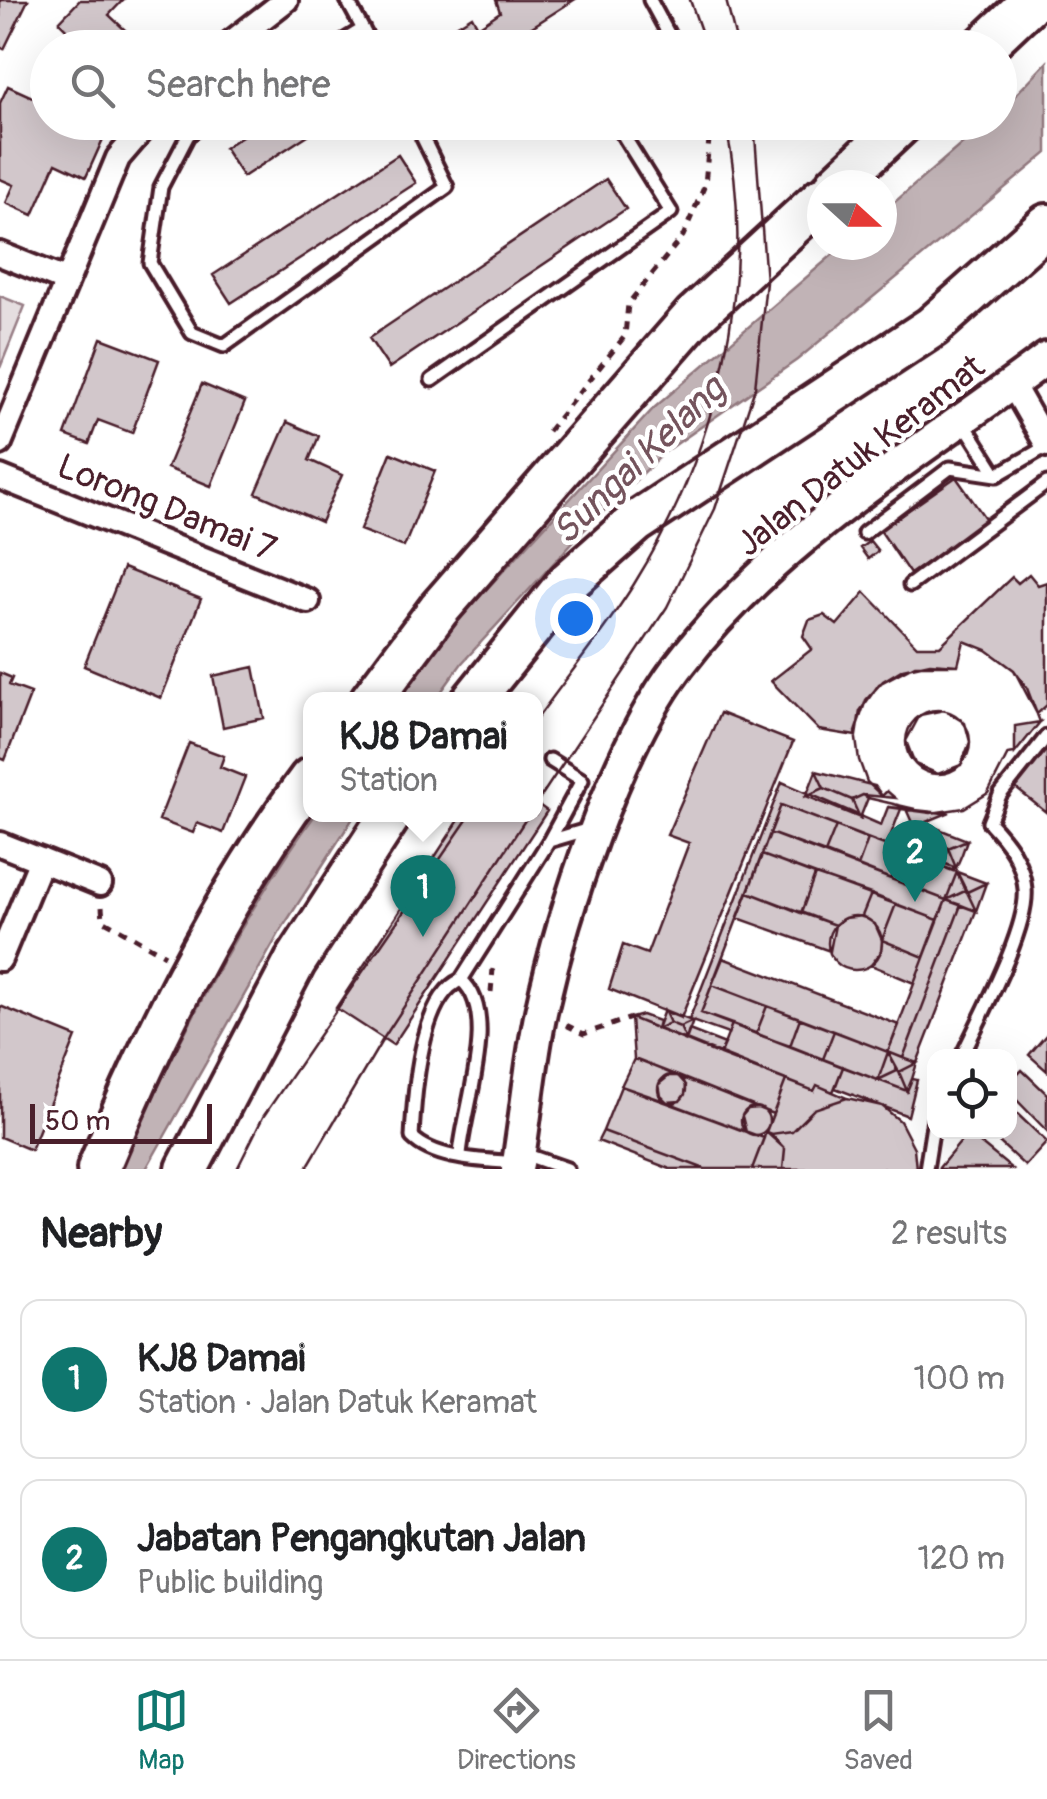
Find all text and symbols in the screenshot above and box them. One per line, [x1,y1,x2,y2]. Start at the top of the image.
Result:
search box [30,30,1017,140]
icon: search [65,58,120,113]
text: Search here [145,61,331,109]
north arrow [807,170,897,260]
street label: Jalan Datuk Keramat [728,345,994,566]
water label: Sungai Kelang [542,364,737,555]
street label: Lorong Damai 7 [51,444,282,572]
your location [550,593,601,644]
popup [303,692,543,822]
text: KJ8 Damai [339,713,507,761]
text: Station [339,761,438,801]
pin: 2 [882,820,948,902]
pin: 1 [390,854,456,937]
map controls [927,1049,1017,1139]
button: locate [927,1049,1017,1139]
scale bar [30,1099,212,1144]
text: 50 m [45,1104,110,1139]
text: Nearby [40,1208,162,1260]
text: 2 results [891,1214,1007,1254]
text: KJ8 Damai [137,1335,305,1383]
text: 1 [68,1359,81,1399]
text: 100 m [913,1359,1005,1399]
text: Station · Jalan Datuk Keramat [137,1383,537,1423]
text: Jabatan Pengangkutan Jalan [137,1515,586,1563]
text: 2 [66,1539,83,1579]
text: 120 m [917,1539,1005,1579]
text: Public building [137,1563,323,1603]
tab: Map [134,1683,189,1778]
tab: Directions [457,1683,576,1778]
tab: Saved [844,1683,913,1778]

